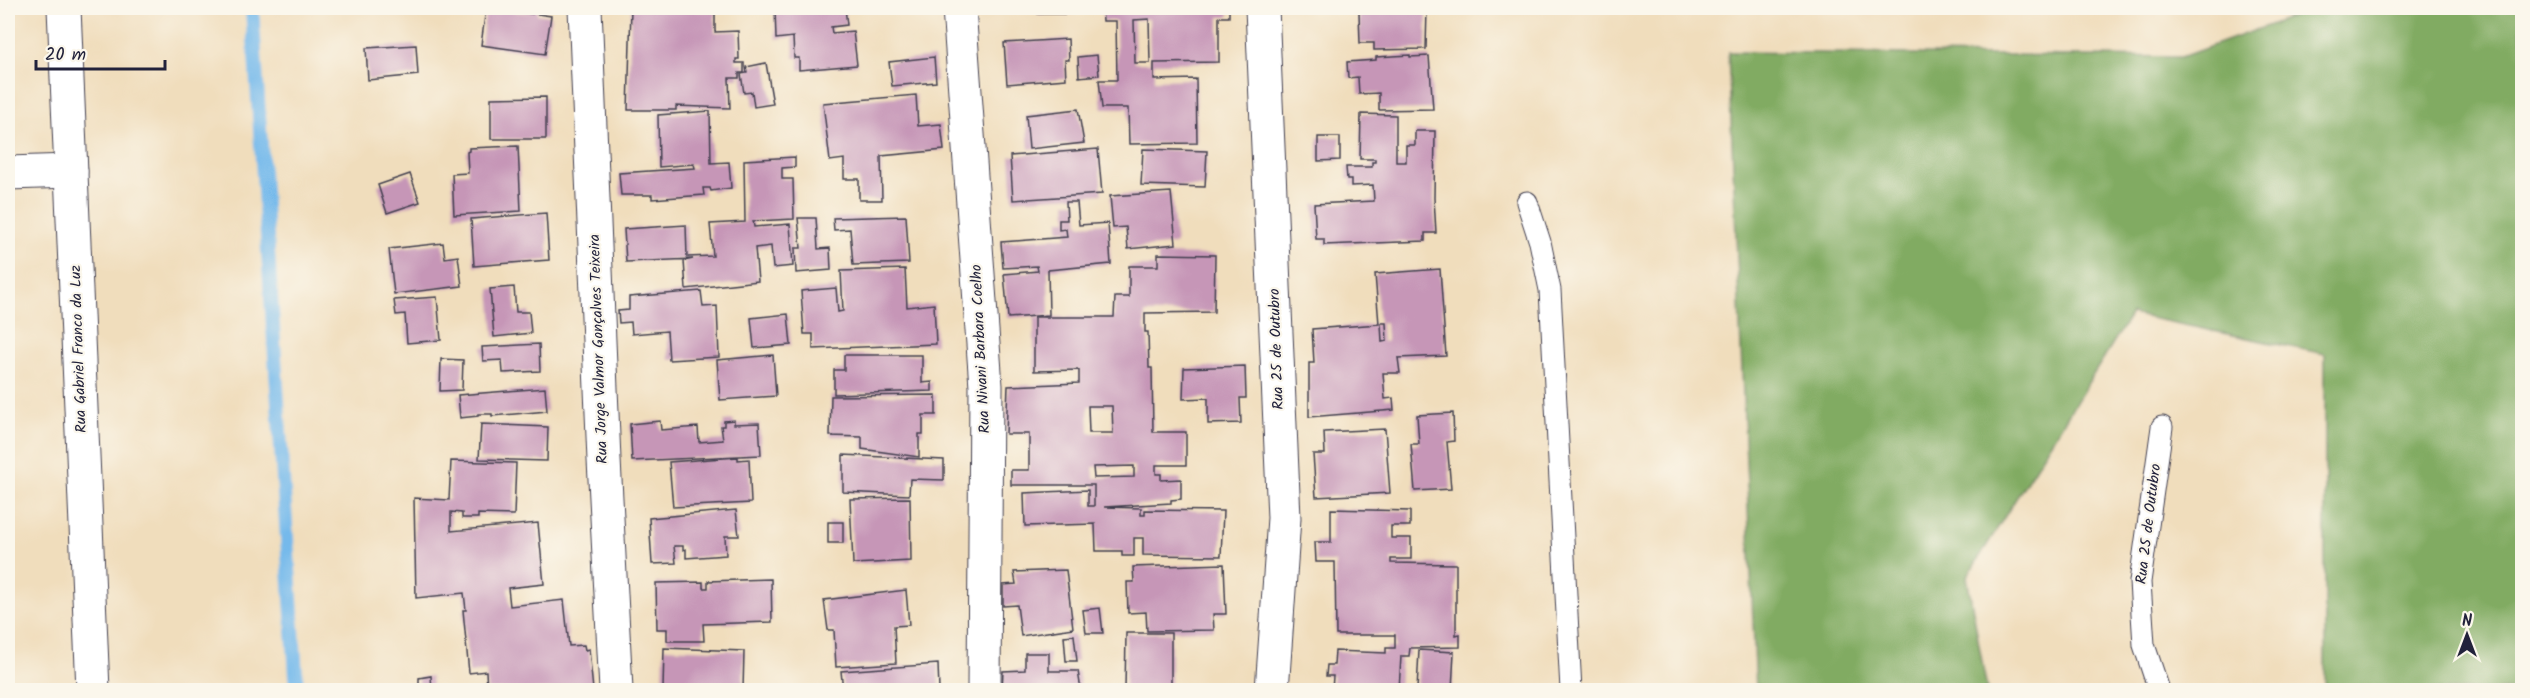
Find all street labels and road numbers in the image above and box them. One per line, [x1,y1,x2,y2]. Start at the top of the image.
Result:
street label: Rua Jorge Valmor Gonçalves Teixeira [583,234,615,464]
street label: Rua Gabriel Franco da Luz [64,264,94,433]
street label: Rua Nivani Barbara Coelho [965,264,997,434]
street label: Rua 25 de Outubro [1263,288,1291,410]
street label: Rua 25 de Outubro [2130,462,2168,586]

